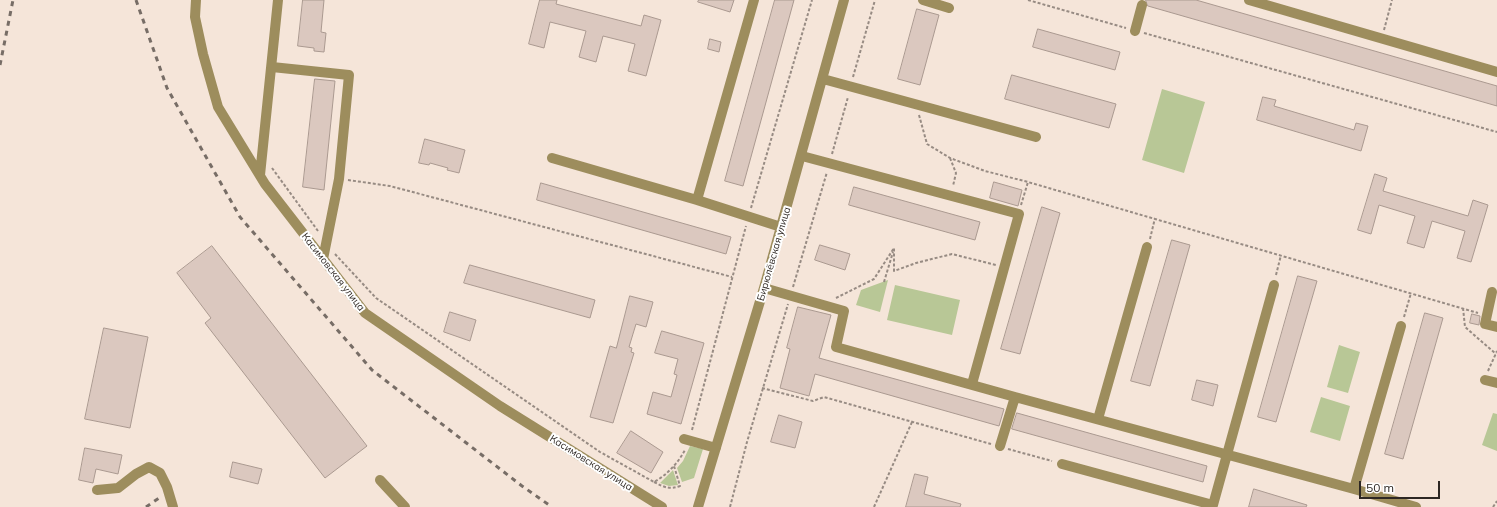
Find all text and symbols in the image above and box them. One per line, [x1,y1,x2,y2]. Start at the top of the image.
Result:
street label: Бирюлёвская улица [755,206,793,302]
street label: Касимовская улица [299,231,367,313]
street label: Касимовская улица [547,433,635,493]
scale bar [1361,473,1442,499]
text: 50 m [1366,480,1394,495]

